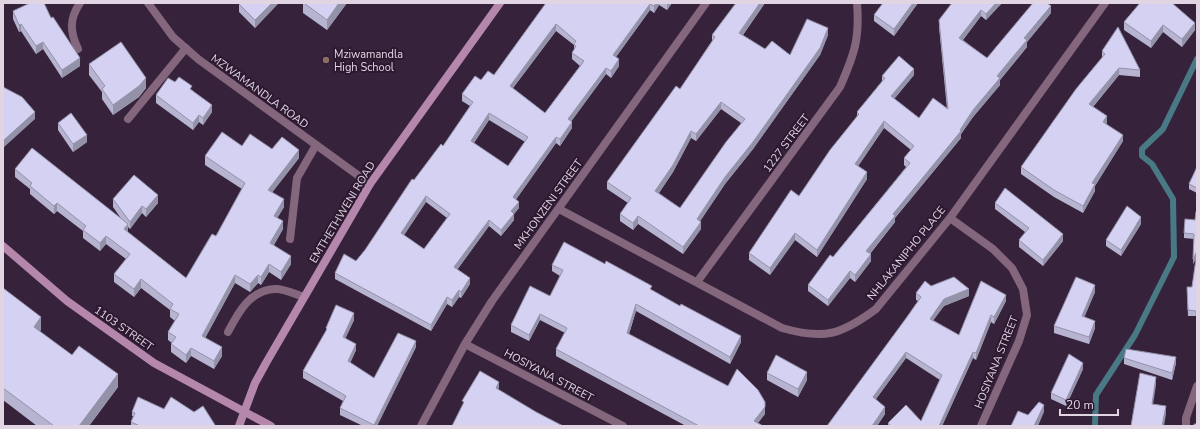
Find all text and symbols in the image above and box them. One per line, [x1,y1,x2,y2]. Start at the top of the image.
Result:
place label: Mziwamandla High School [334,47,403,75]
street label: MZWAMANDLA ROAD [208,51,312,132]
marker: Mziwamandla High School [321,55,331,65]
street label: 1227 STREET [760,111,813,175]
street label: MKHONZENI STREET [511,156,586,252]
street label: EMTHETHWENI ROAD [306,159,379,266]
street label: NHLAKANIPHO PLACE [864,203,949,303]
street label: 1103 STREET [91,302,157,355]
street label: HOSIYANA STREET [971,313,1022,411]
street label: HOSIYANA STREET [501,346,596,406]
scale bar [1060,391,1118,417]
text: 20 m [1066,397,1094,413]

